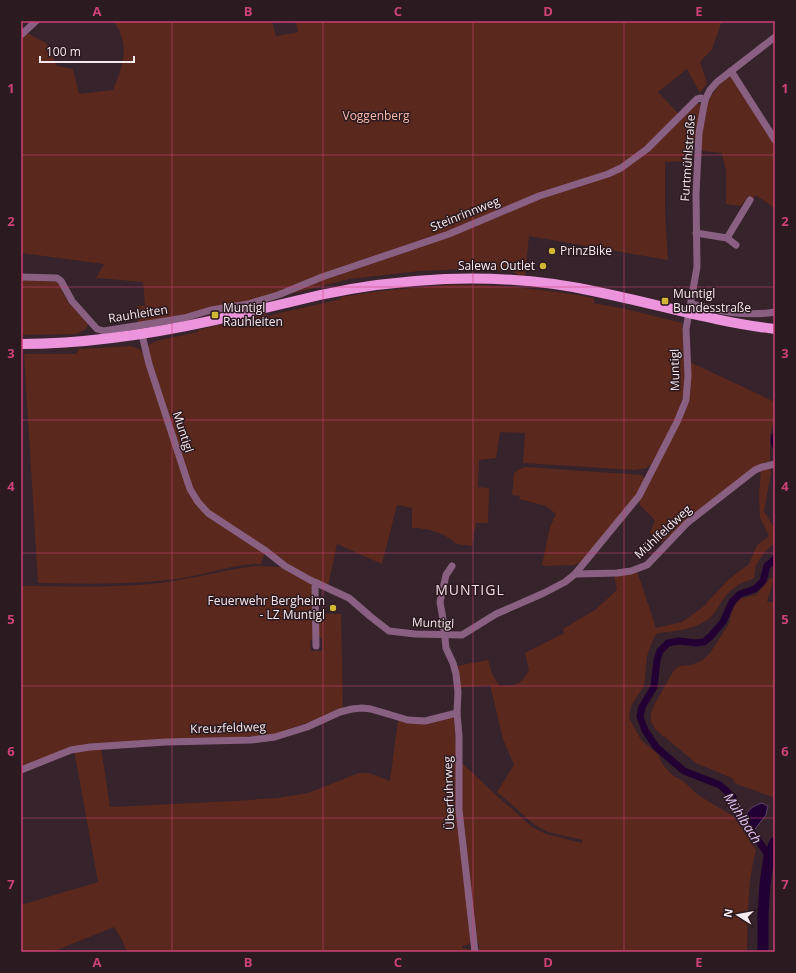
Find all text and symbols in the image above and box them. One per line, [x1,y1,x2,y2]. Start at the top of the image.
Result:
text: A [93,2,102,20]
text: B [244,2,253,20]
text: C [394,2,402,20]
text: D [543,2,553,20]
text: E [695,2,703,20]
scale bar [40,38,134,64]
text: 100 m [46,43,81,60]
text: 1 [7,79,15,97]
text: 1 [781,79,789,97]
park label: Voggenberg [342,107,410,124]
street label: Furtmühlstraße [676,114,699,202]
street label: Steinrinnweg [428,192,502,235]
text: 2 [7,212,15,230]
text: 2 [781,212,789,230]
place label: PrinzBike [560,242,612,259]
marker: PrinzBike [547,246,557,256]
place label: Salewa Outlet [458,257,535,274]
marker: Salewa Outlet [538,261,548,271]
place label: Muntigl Bundesstraße [673,285,751,316]
marker: Muntigl Bundesstraße [660,296,670,306]
place label: Muntigl Rauhleiten [223,299,283,330]
street label: Rauhleiten [107,300,169,327]
marker: Muntigl Rauhleiten [210,310,220,320]
text: 3 [7,344,15,362]
text: 3 [781,344,789,362]
street label: Muntigl [666,349,683,391]
street label: Muntigl [169,409,198,455]
text: 4 [7,477,15,495]
text: 4 [781,477,789,495]
street label: Mühlfeldweg [630,500,695,562]
district label: MUNTIGL [435,580,505,599]
place label: Feuerwehr Bergheim - LZ Muntigl [208,592,325,623]
marker: Feuerwehr Bergheim - LZ Muntigl [328,603,338,613]
text: 5 [7,610,15,628]
text: 5 [781,610,789,628]
street label: Muntigl [412,613,454,632]
street label: Kreuzfeldweg [190,718,267,737]
text: 6 [7,742,15,760]
text: 6 [781,742,789,760]
street label: Überfuhrweg [439,755,458,830]
water label: Mühlbach [720,789,766,847]
text: 7 [7,875,15,893]
text: 7 [781,875,789,893]
north arrow [718,895,758,935]
text: N [719,907,736,919]
text: A [93,953,102,971]
text: B [244,953,253,971]
text: C [394,953,402,971]
text: D [543,953,553,971]
text: E [695,953,703,971]

